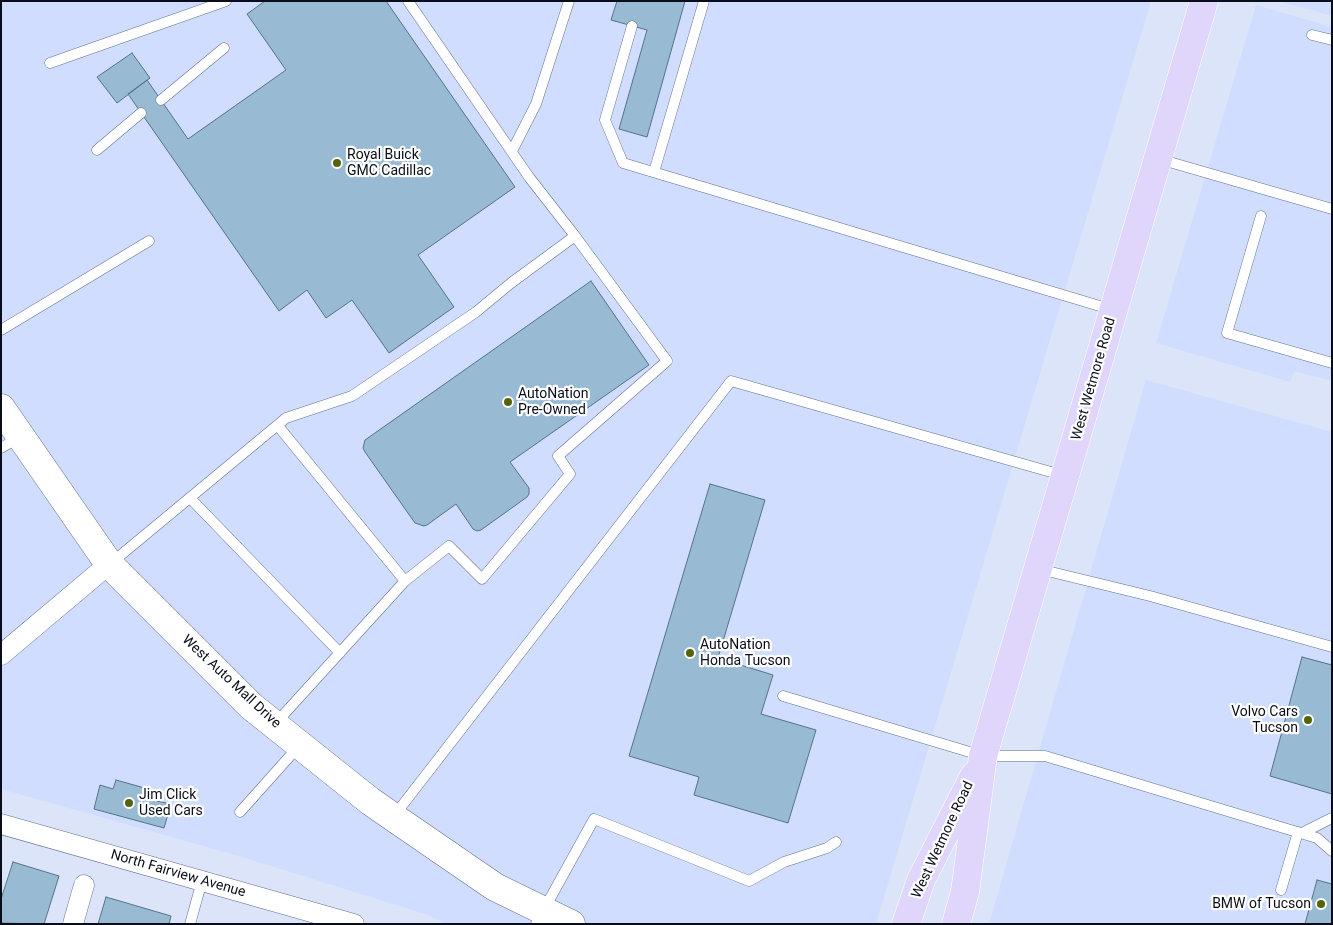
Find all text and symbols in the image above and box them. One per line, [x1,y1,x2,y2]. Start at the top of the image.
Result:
place label: Royal Buick GMC Cadillac [347,147,431,180]
marker: Royal Buick GMC Cadillac [331,157,343,169]
street label: West Wetmore Road [1068,316,1120,442]
place label: AutoNation Pre-Owned [518,386,589,418]
marker: AutoNation Pre-Owned [502,396,514,408]
street label: West Auto Mall Drive [178,632,284,732]
place label: AutoNation Honda Tucson [700,637,790,670]
marker: AutoNation Honda Tucson [684,647,696,659]
place label: Volvo Cars Tucson [1231,704,1298,736]
marker: Volvo Cars Tucson [1302,714,1314,726]
street label: West Wetmore Road [909,779,977,901]
place label: Jim Click Used Cars [139,787,203,820]
marker: Jim Click Used Cars [123,797,135,809]
street label: North Fairview Avenue [109,847,247,901]
place label: BMW of Tucson [1212,896,1311,912]
marker: BMW of Tucson [1315,898,1327,910]

